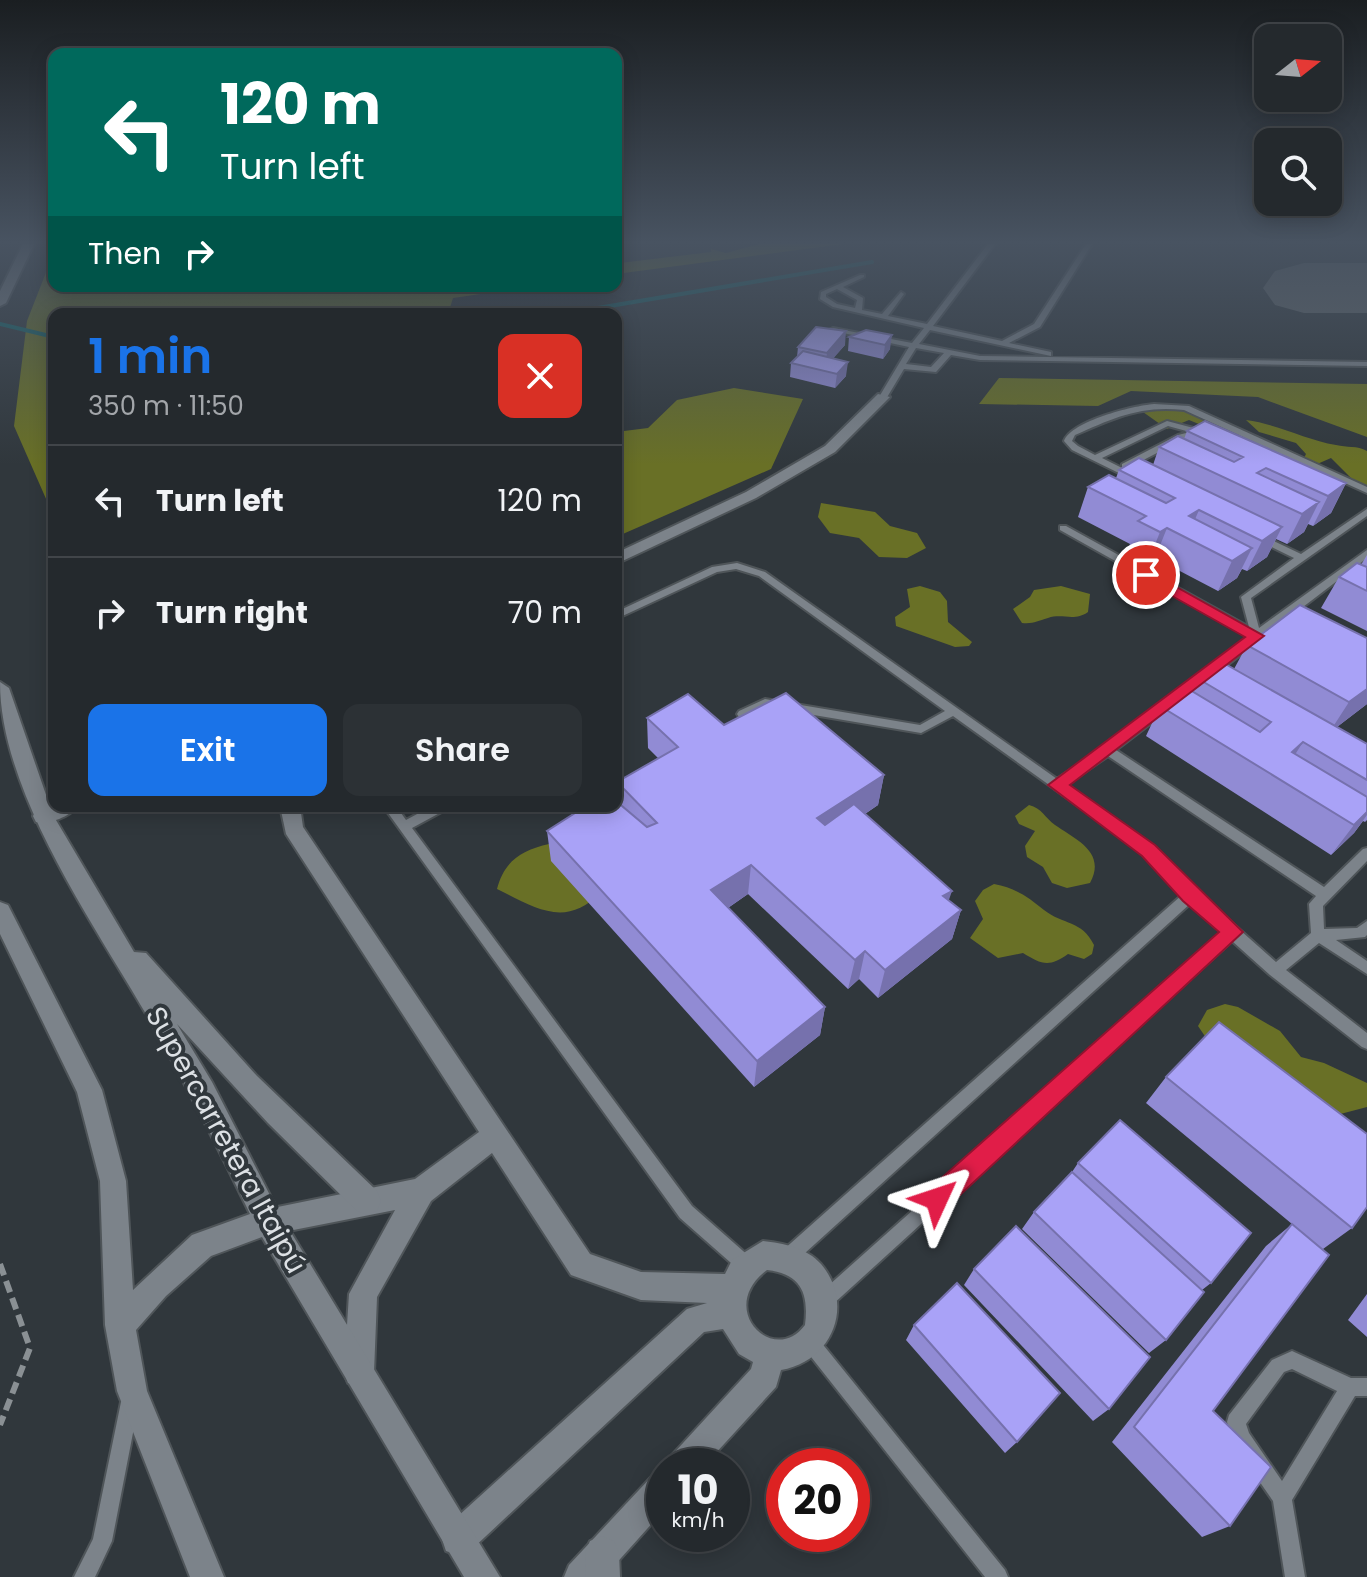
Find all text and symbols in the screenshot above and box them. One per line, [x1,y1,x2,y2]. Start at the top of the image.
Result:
north arrow [1254,24,1342,112]
map controls [1254,24,1342,216]
text: 120 m [220,65,381,144]
icon: left [88,80,192,184]
button: search [1254,128,1342,216]
text: Turn left [220,141,365,192]
text: Then [88,232,161,275]
icon: right [177,232,221,276]
text: 1 min [88,323,212,390]
button: close [498,334,582,418]
text: 350 m · 11:50 [88,388,244,424]
icon: left [88,479,132,523]
text: Turn left [156,479,284,522]
text: 120 m [497,479,582,522]
pin [1112,541,1180,609]
icon: arrive [1124,553,1168,597]
icon: right [88,591,132,635]
text: Turn right [156,591,308,634]
text: 70 m [508,591,582,634]
button: Exit [88,704,327,796]
button: Share [343,704,582,796]
street label: Supercarretera Itaipú [136,1000,316,1280]
position arrow [895,1157,979,1241]
speed limit sign: 20 [766,1448,870,1552]
text: 10 [677,1462,719,1518]
text: km/h [671,1506,725,1534]

